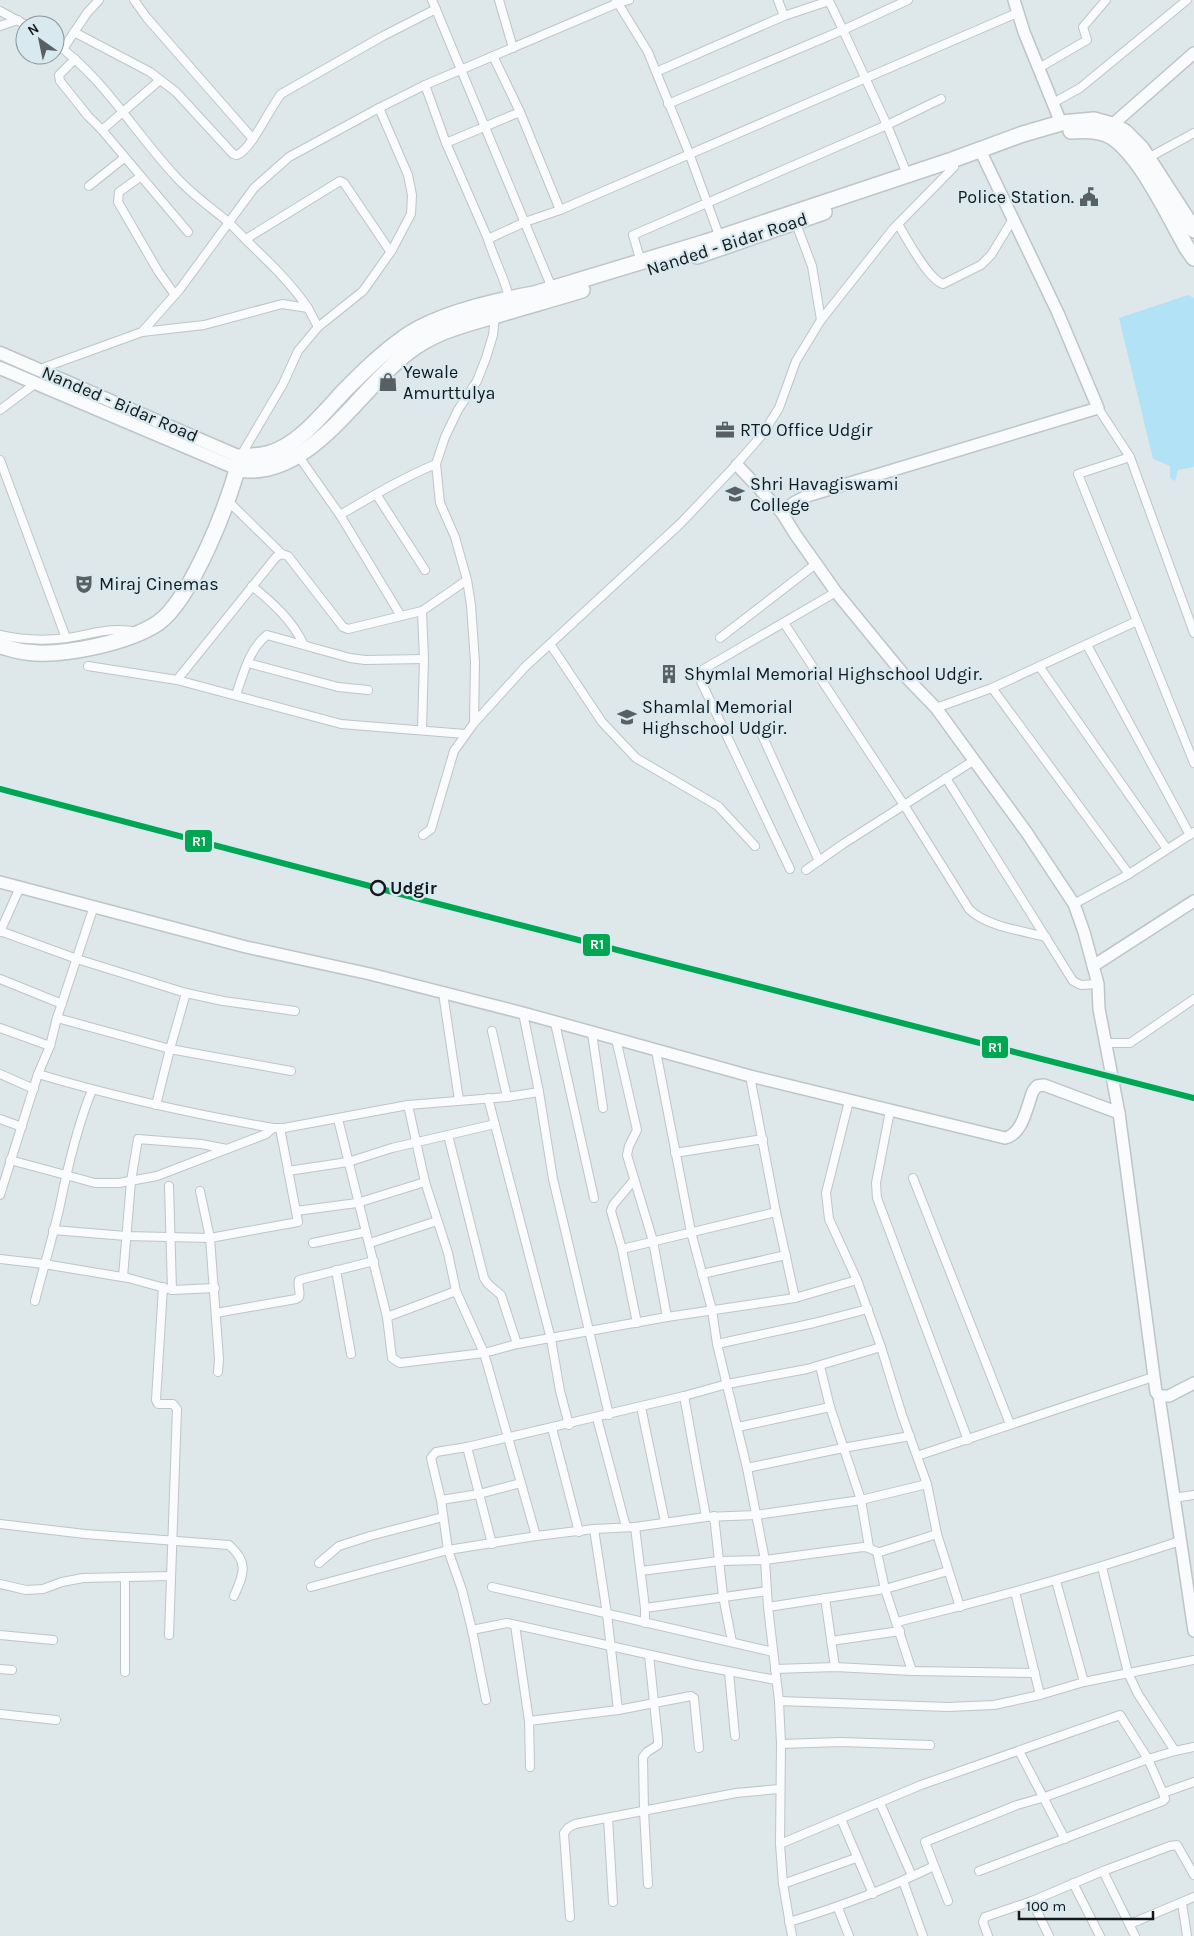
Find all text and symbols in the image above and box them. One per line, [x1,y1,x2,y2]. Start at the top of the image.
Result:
north arrow [15,15,65,65]
text: N [24,20,42,39]
place label: Police Station. [957,186,1074,208]
public building icon: Police Station. [1078,186,1100,208]
street label: Nanded - Bidar Road [644,208,810,280]
street label: Nanded - Bidar Road [38,361,202,447]
place label: Yewale Amurttulya [403,361,495,404]
shop icon: Yewale Amurttulya [377,371,399,393]
office icon: RTO Office Udgir [714,419,736,441]
place label: RTO Office Udgir [740,419,873,441]
place label: Shri Havagiswami College [750,473,899,516]
school or university icon: Shri Havagiswami College [724,483,746,505]
theatre icon: Miraj Cinemas [73,573,95,595]
place label: Miraj Cinemas [99,573,219,595]
building icon: Shymlal Memorial Highschool Udgir. [658,663,680,685]
place label: Shymlal Memorial Highschool Udgir. [684,663,982,685]
place label: Shamlal Memorial Highschool Udgir. [642,696,793,739]
school or university icon: Shamlal Memorial Highschool Udgir. [616,706,638,728]
line badge: R1 [184,829,213,853]
text: R1 [192,833,206,850]
place label: Udgir [390,877,437,899]
marker: Udgir [370,880,386,896]
line badge: R1 [582,933,611,957]
text: R1 [590,936,604,953]
line badge: R1 [981,1035,1009,1059]
text: R1 [988,1039,1002,1056]
scale bar [1019,1888,1153,1920]
text: 100 m [1026,1897,1066,1915]

